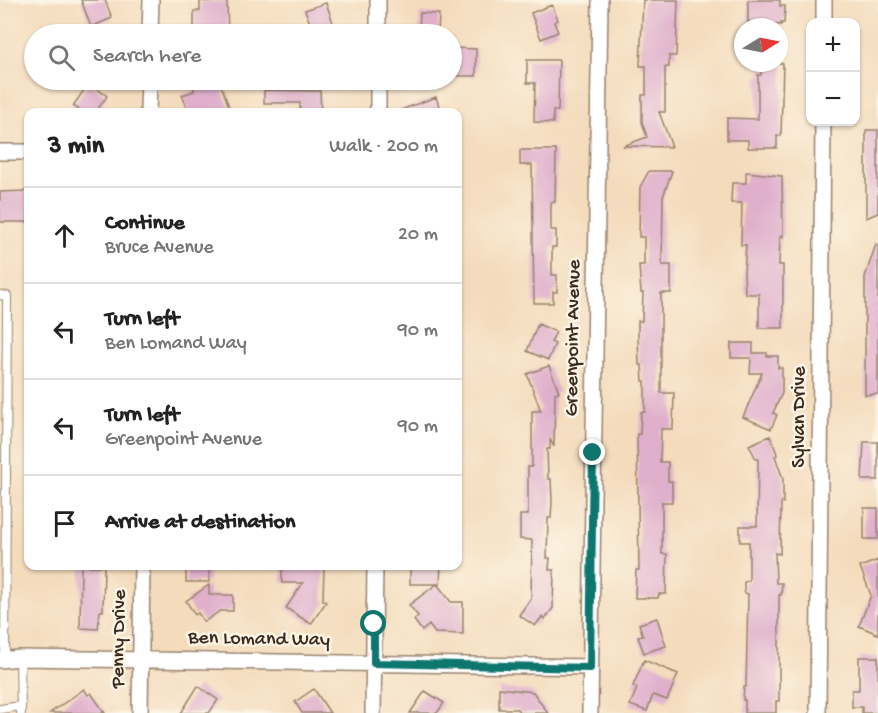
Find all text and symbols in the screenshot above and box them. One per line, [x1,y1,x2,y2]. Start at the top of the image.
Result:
north arrow [734,18,788,72]
map controls [806,18,860,126]
button: + [806,18,860,72]
search box [24,24,462,90]
icon: search [45,41,78,74]
text: Search here [93,44,201,70]
button: − [806,72,860,126]
text: 3 min [48,132,104,163]
text: Walk · 200 m [329,136,438,159]
text: Continue [105,211,185,237]
icon: ahead [48,219,81,252]
text: 20 m [398,224,438,247]
text: Bruce Avenue [105,237,214,260]
street label: Greenpoint Avenue [561,259,587,417]
text: Turn left [105,307,179,333]
icon: left [48,315,81,348]
text: 90 m [398,320,438,343]
text: Ben Lomand Way [105,333,247,356]
street label: Sylvan Drive [789,366,812,468]
text: Turn left [105,403,179,429]
icon: left [48,411,81,444]
text: 90 m [398,416,438,439]
text: Greenpoint Avenue [105,429,262,452]
route end [579,439,605,465]
icon: arrive [48,507,81,540]
text: Arrive at destination [105,510,295,536]
street label: Penny Drive [108,589,132,689]
route start [360,610,386,636]
street label: Ben Lomand Way [187,627,330,653]

